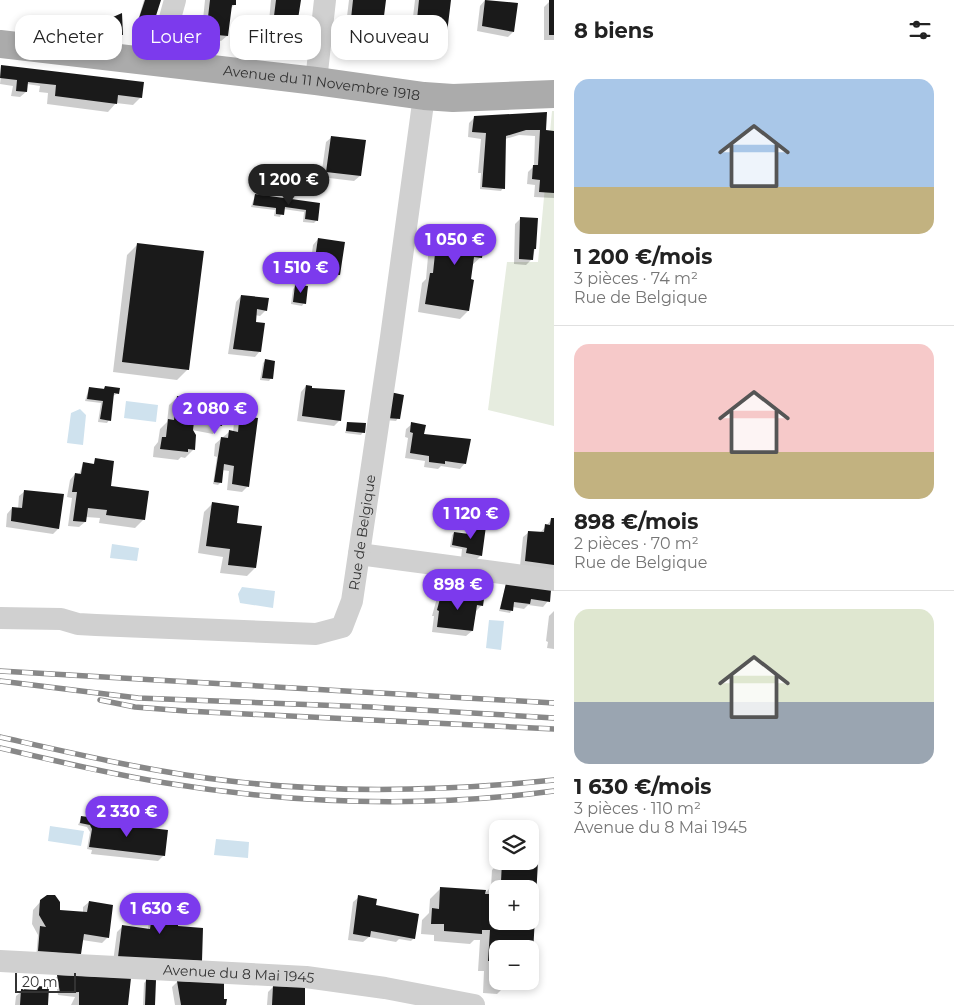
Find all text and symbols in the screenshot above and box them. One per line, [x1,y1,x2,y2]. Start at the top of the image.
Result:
chip: Acheter [15,15,122,60]
chip: Louer [132,15,220,60]
chip: Filtres [230,15,321,60]
chip: Nouveau [331,15,448,60]
icon: filters [906,16,934,44]
text: 8 biens [574,18,654,43]
street label: Avenue du 11 Novembre 1918 [222,61,421,104]
icon: home [709,111,799,201]
pin: 1 200 € [243,164,335,206]
text: 1 200 € [259,170,319,189]
pin: 1 050 € [409,224,501,266]
text: 1 050 € [425,230,485,249]
text: 1 200 €/mois [574,244,712,269]
pin: 1 510 € [255,252,347,294]
text: 1 510 € [274,258,328,277]
text: 3 pièces · 74 m² [574,269,698,288]
text: Rue de Belgique [574,288,707,307]
icon: home [709,377,799,467]
pin: 2 080 € [169,392,261,435]
text: 2 080 € [183,399,247,418]
street label: Rue de Belgique [345,473,380,592]
pin: 1 120 € [425,498,517,540]
text: 1 120 € [444,504,498,523]
text: 898 €/mois [574,509,698,534]
text: 2 pièces · 70 m² [574,534,699,553]
text: Rue de Belgique [574,553,707,572]
pin: 898 € [423,568,493,611]
text: 898 € [434,575,482,594]
icon: home [709,642,799,732]
text: 1 630 €/mois [574,774,711,799]
pin: 2 330 € [81,796,173,838]
text: 3 pièces · 110 m² [574,799,701,818]
text: 2 330 € [96,802,158,821]
text: Avenue du 8 Mai 1945 [574,818,747,837]
map controls [489,820,539,990]
button: layers [489,820,539,870]
button: + [489,880,539,930]
pin: 1 630 € [114,892,206,935]
text: 1 630 € [131,899,189,918]
button: − [489,940,539,990]
street label: Avenue du 8 Mai 1945 [162,961,316,987]
scale bar [15,970,76,993]
text: 20 m [22,973,58,991]

